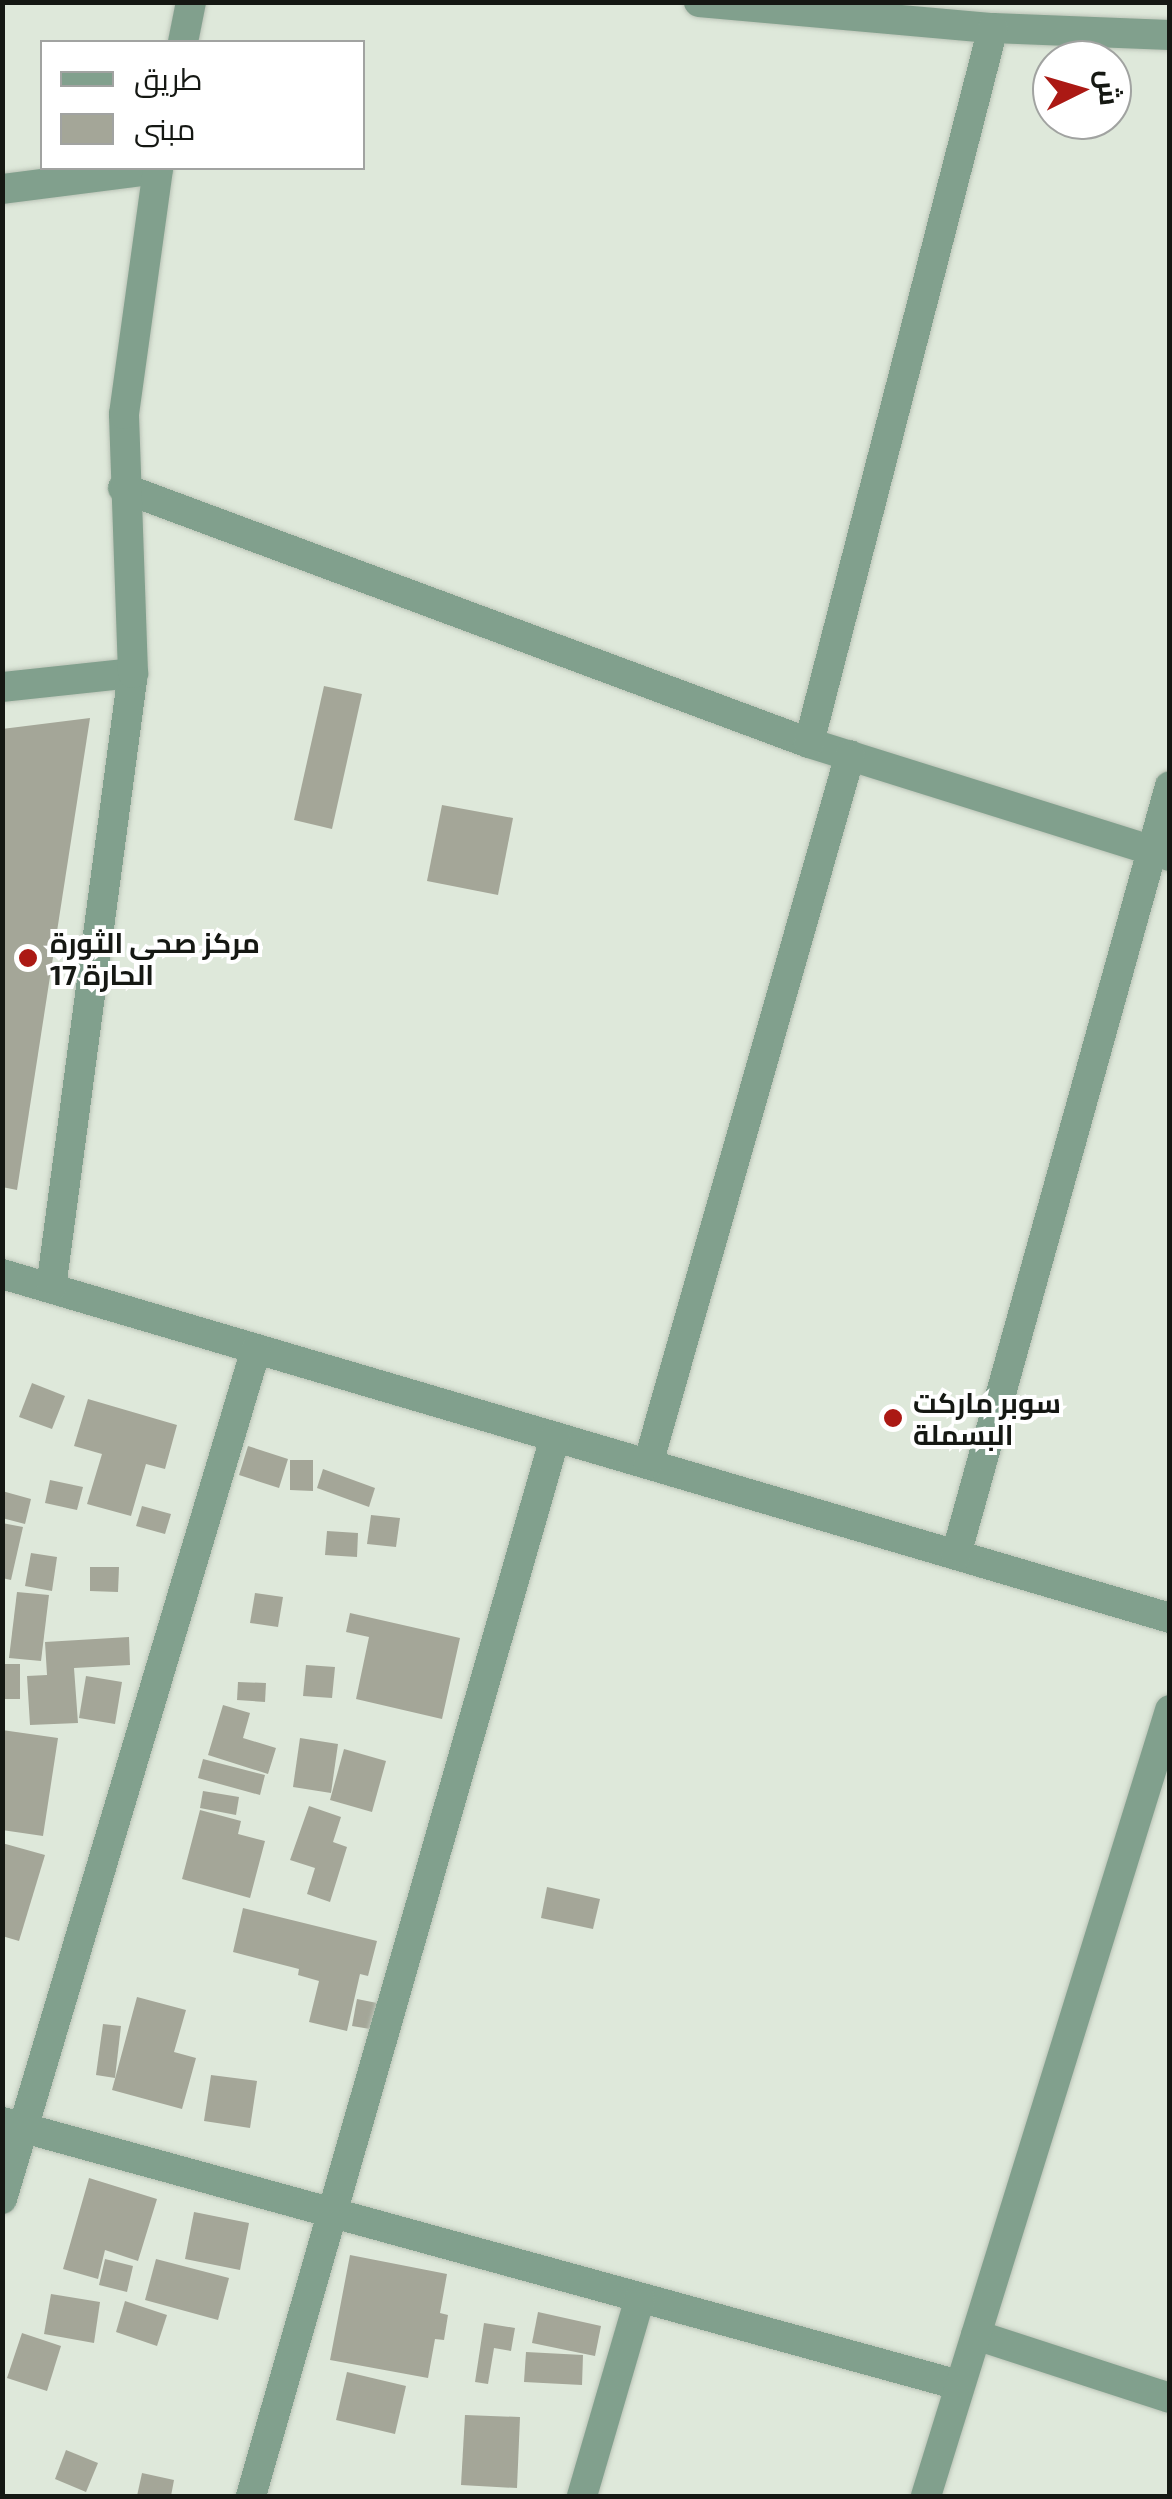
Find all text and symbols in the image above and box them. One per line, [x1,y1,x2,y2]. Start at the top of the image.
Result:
legend [40,40,365,170]
north arrow [1032,40,1132,140]
text: طريق [134,60,203,96]
text: ش [1091,68,1128,107]
text: مبنى [134,110,195,146]
place label: مركز صحي الثورة الحارة 17 [50,925,260,991]
marker: مركز صحي الثورة الحارة 17 [15,945,41,971]
place label: سوبر ماركت البسملة [913,1385,1061,1451]
marker: سوبر ماركت البسملة [882,1407,904,1429]

